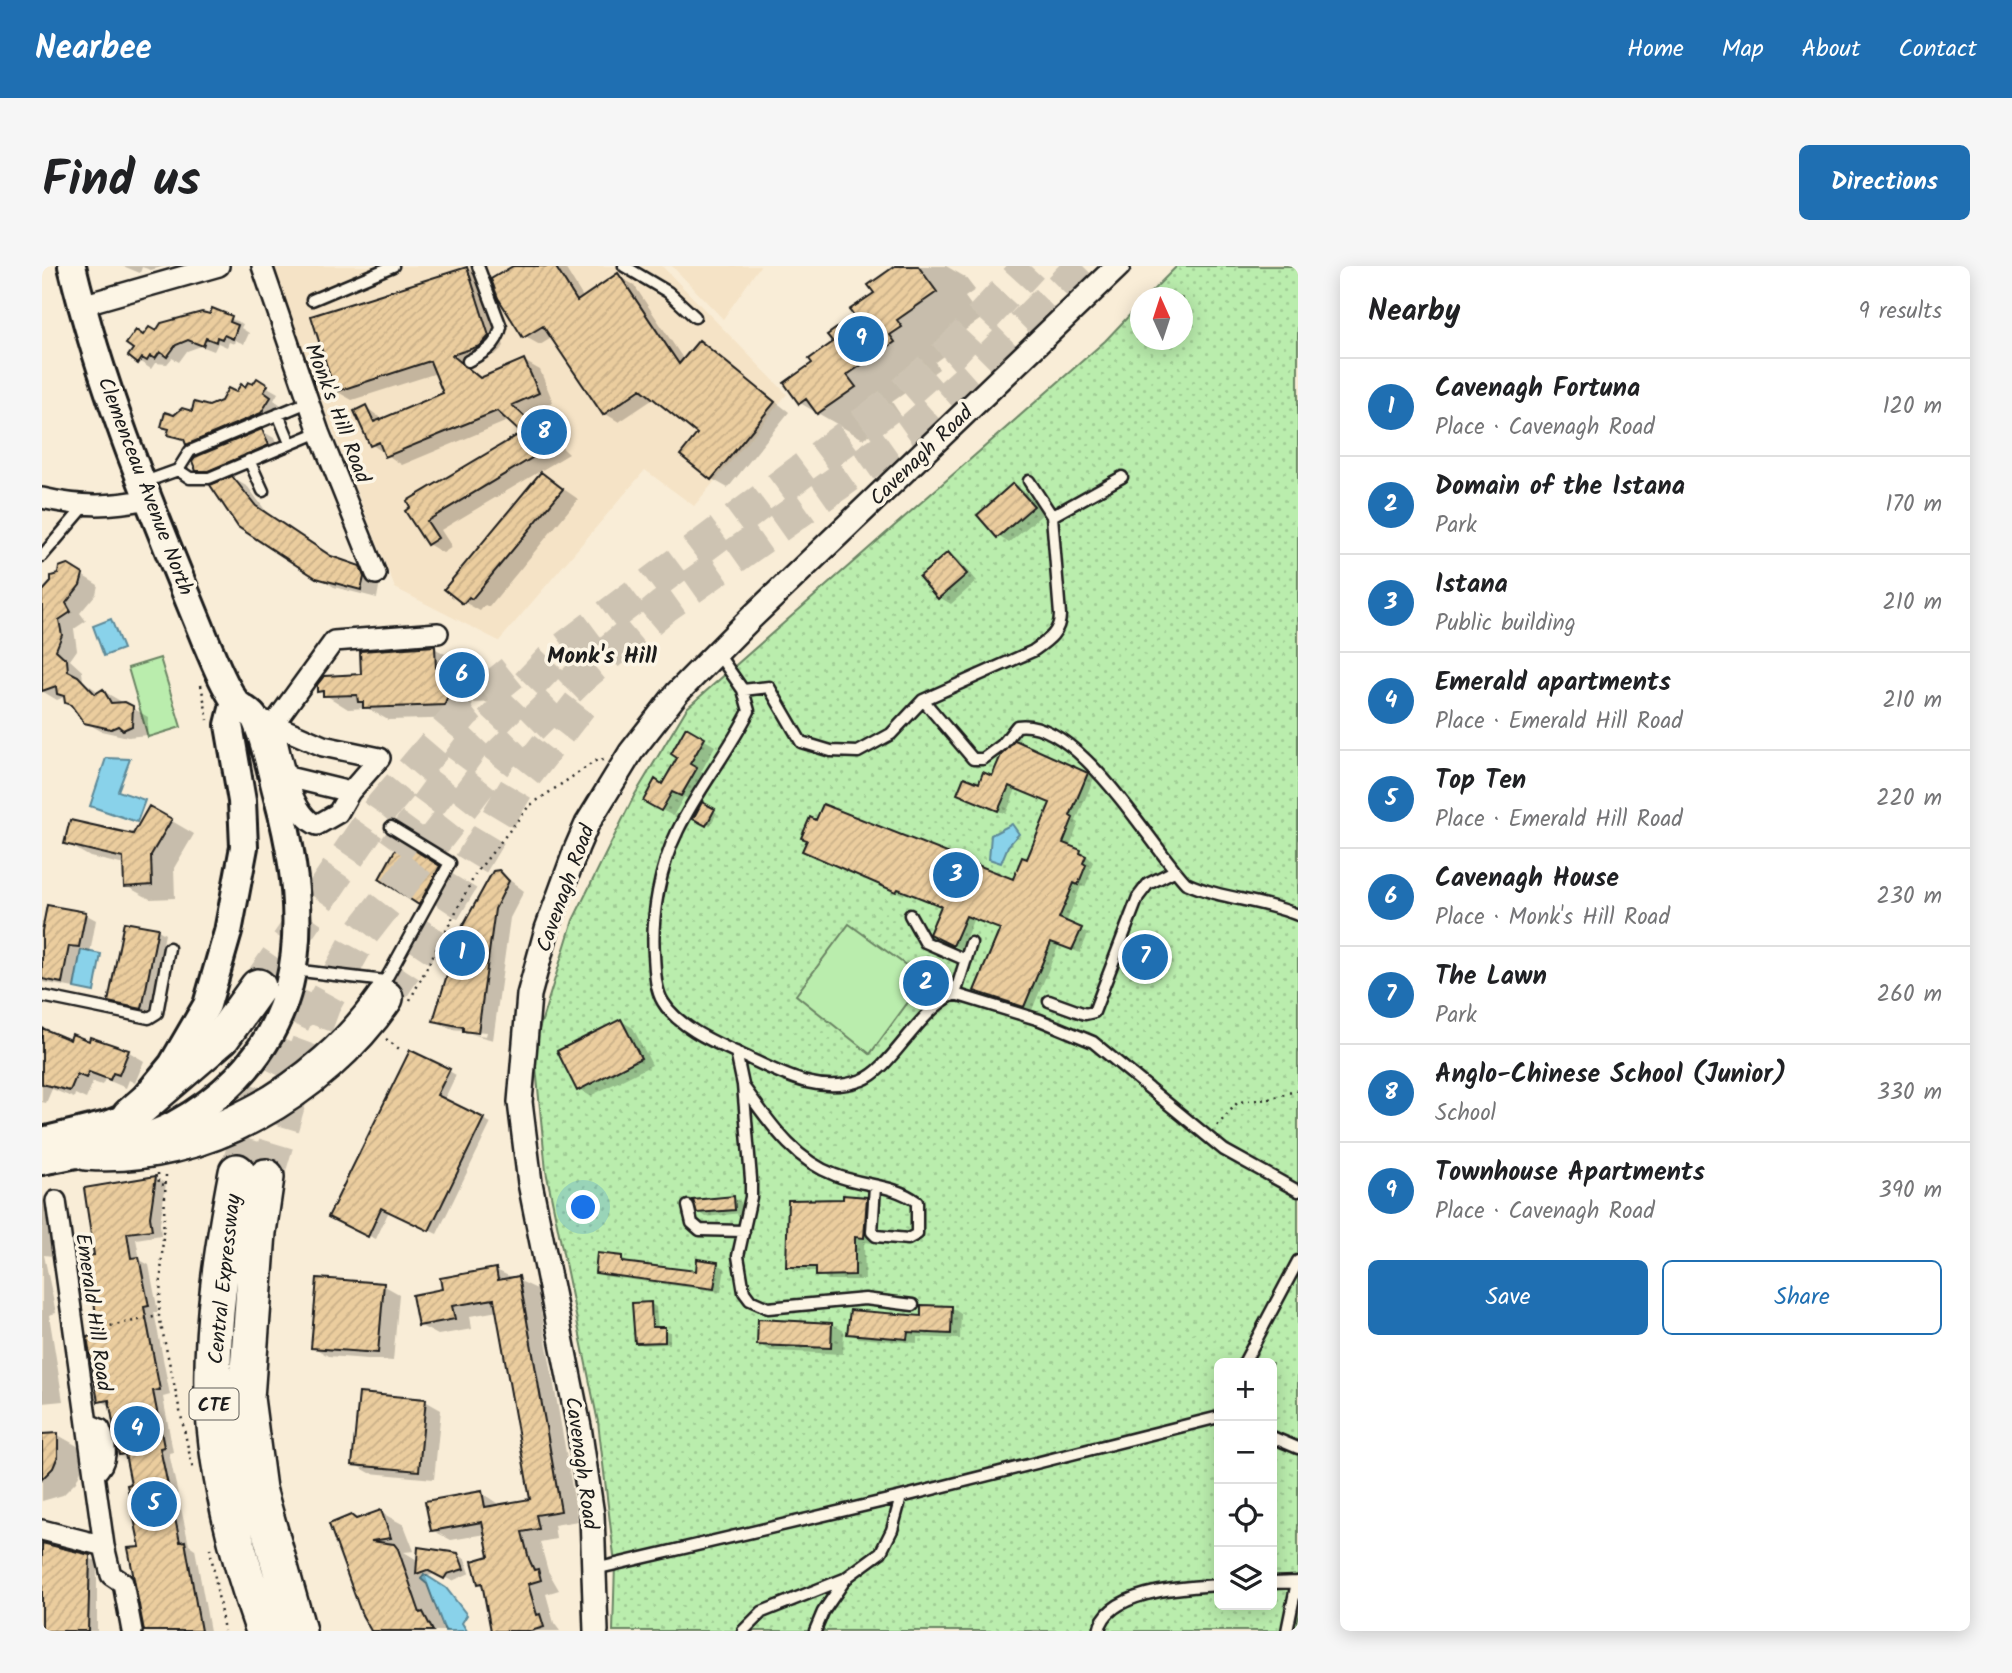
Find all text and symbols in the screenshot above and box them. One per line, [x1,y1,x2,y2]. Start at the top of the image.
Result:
text: Nearbee [35,23,152,76]
text: Home [1627,30,1684,69]
text: Map [1722,30,1764,69]
text: About [1802,30,1860,69]
text: Contact [1898,30,1977,69]
text: Find us [42,143,200,221]
button: Directions [1799,145,1970,220]
north arrow [1130,287,1193,350]
text: Nearby [1368,288,1460,336]
text: 9 results [1858,294,1942,330]
pin: 9 [838,313,884,365]
street label: Monk's Hill Road [295,339,379,489]
text: Cavenagh Fortuna [1435,368,1640,410]
street label: Clemenceau Avenue North [88,372,202,601]
text: 1 [1388,389,1394,425]
text: 120 m [1882,389,1942,425]
street label: Cavenagh Road [863,397,982,514]
pin: 8 [521,406,567,458]
text: Place · Cavenagh Road [1435,410,1655,446]
text: Domain of the Istana [1435,466,1685,508]
text: 2 [1384,487,1398,523]
text: 170 m [1885,487,1942,523]
text: Park [1435,508,1477,544]
text: Istana [1435,564,1508,606]
text: 3 [1385,585,1397,621]
text: 210 m [1882,585,1942,621]
text: Public building [1435,606,1576,642]
district label: Monk's Hill [547,639,658,675]
pin: 6 [439,649,485,701]
text: Emerald apartments [1435,662,1671,704]
text: 4 [1385,683,1397,719]
text: 210 m [1882,683,1942,719]
text: Place · Emerald Hill Road [1435,704,1683,740]
text: Top Ten [1435,760,1526,802]
text: 5 [1385,781,1397,817]
text: 220 m [1876,781,1942,817]
text: Place · Emerald Hill Road [1435,802,1683,838]
street label: Cavenagh Road [528,820,605,957]
pin: 3 [933,849,979,901]
text: Cavenagh House [1435,858,1619,900]
text: 6 [1385,879,1397,915]
text: 230 m [1876,879,1942,915]
text: Place · Monk's Hill Road [1435,900,1670,936]
pin: 1 [439,927,485,979]
pin: 7 [1122,931,1168,983]
text: The Lawn [1435,956,1547,998]
pin: 2 [903,957,949,1009]
text: 7 [1386,977,1396,1013]
text: 260 m [1877,977,1942,1013]
text: Park [1435,998,1477,1034]
text: Anglo-Chinese School (Junior) [1435,1054,1787,1096]
text: 8 [1384,1075,1398,1111]
text: 330 m [1877,1075,1942,1111]
text: School [1435,1096,1496,1132]
text: Townhouse Apartments [1435,1152,1705,1194]
text: 9 [1385,1173,1397,1209]
text: 390 m [1879,1173,1942,1209]
your location [566,1190,600,1224]
street label: Central Expressway [200,1192,251,1366]
text: Place · Cavenagh Road [1435,1194,1655,1230]
street label: Emerald Hill Road [65,1231,120,1394]
button: Save [1368,1260,1648,1335]
button: Share [1662,1260,1942,1335]
map controls [1214,1358,1277,1610]
button: + [1214,1358,1277,1421]
road number: CTE [190,1388,238,1420]
street label: Cavenagh Road [555,1395,606,1532]
pin: 4 [114,1403,160,1455]
button: − [1214,1421,1277,1484]
pin: 5 [131,1478,177,1530]
button: locate [1214,1484,1277,1547]
button: layers [1214,1547,1277,1610]

